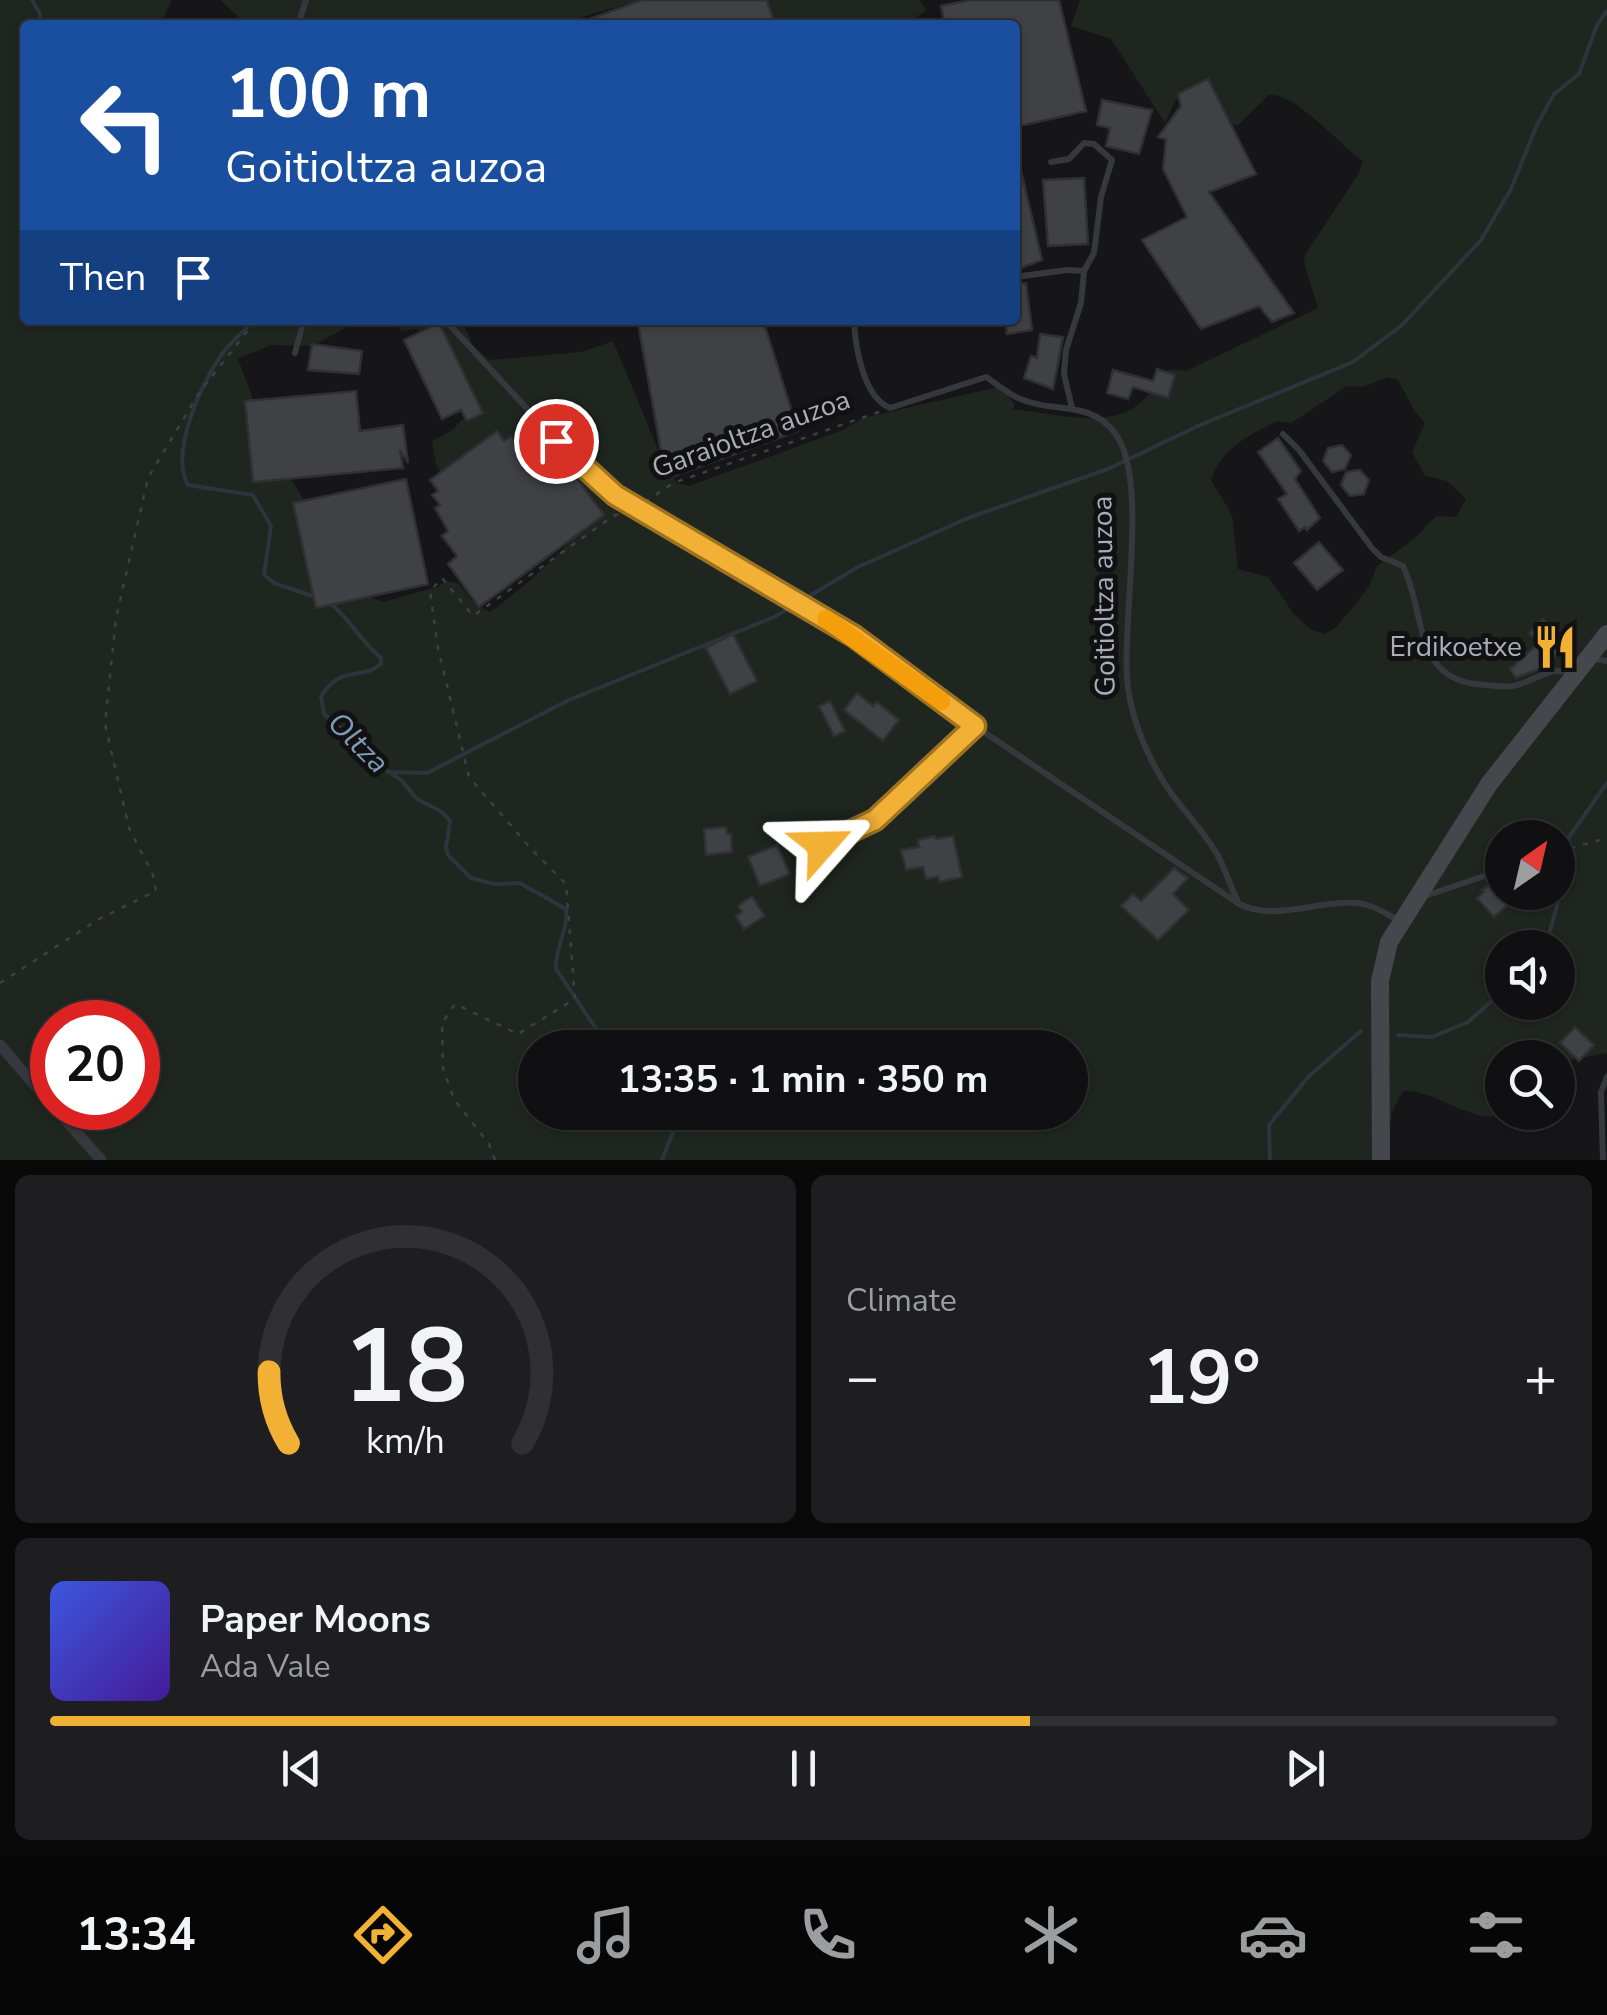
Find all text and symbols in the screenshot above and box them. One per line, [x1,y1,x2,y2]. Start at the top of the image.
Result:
text: 100 m [225,46,431,142]
icon: left [60,60,190,190]
text: Goitioltza auzoa [225,137,547,198]
icon: arrive [166,250,221,305]
text: Then [60,252,146,303]
street label: Garaioltza auzoa [647,381,855,487]
pin [514,399,599,484]
icon: arrive [529,414,584,469]
street label: Goitioltza auzoa [1083,495,1125,697]
restaurant icon: Erdikoetxe [1531,623,1579,671]
place label: Erdikoetxe [1390,628,1522,666]
water label: Oltza [318,703,398,783]
position arrow [770,793,874,897]
north arrow [1485,820,1575,910]
map controls [1485,820,1575,1130]
button: sound [1485,930,1575,1020]
speed limit sign: 20 [30,1000,160,1130]
button: search [1485,1040,1575,1130]
text: 13:35 · 1 min · 350 m [618,1054,988,1105]
text: Climate [846,1279,957,1322]
text: 18 [343,1296,468,1438]
text: 19° [1142,1327,1261,1429]
text: − [846,1340,879,1415]
text: + [1524,1340,1557,1415]
text: km/h [366,1417,445,1466]
text: Paper Moons [200,1594,431,1645]
text: Ada Vale [200,1645,331,1688]
icon: previous [274,1741,329,1796]
icon: pause [776,1741,831,1796]
icon: next [1278,1741,1333,1796]
icon: directions [348,1900,418,1970]
icon: music [571,1900,641,1970]
icon: phone [793,1900,863,1970]
icon: climate [1016,1900,1086,1970]
icon: car [1238,1900,1308,1970]
icon: filters [1461,1900,1531,1970]
text: 13:34 [76,1905,195,1966]

